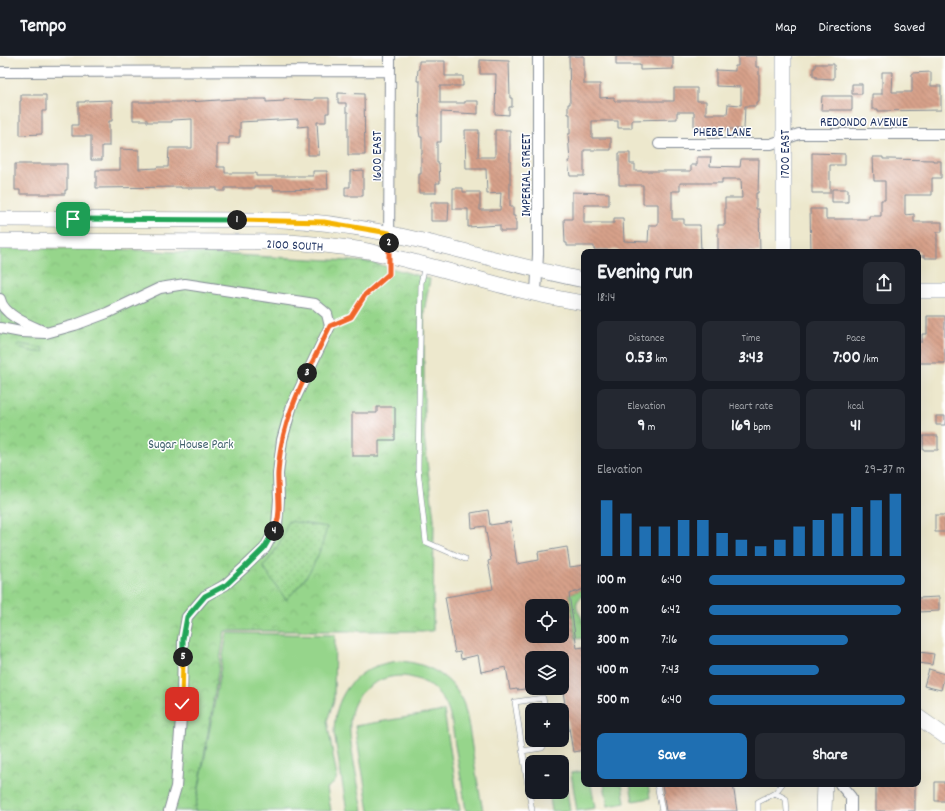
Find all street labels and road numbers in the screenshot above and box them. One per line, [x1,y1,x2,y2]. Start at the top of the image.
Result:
street label: REDONDO AVENUE [820,114,908,133]
street label: PHEBE LANE [693,124,751,143]
street label: 1700 EAST [777,130,796,178]
street label: 1600 EAST [369,131,388,181]
street label: IMPERIAL STREET [518,133,537,217]
street label: 2100 SOUTH [266,236,324,257]

